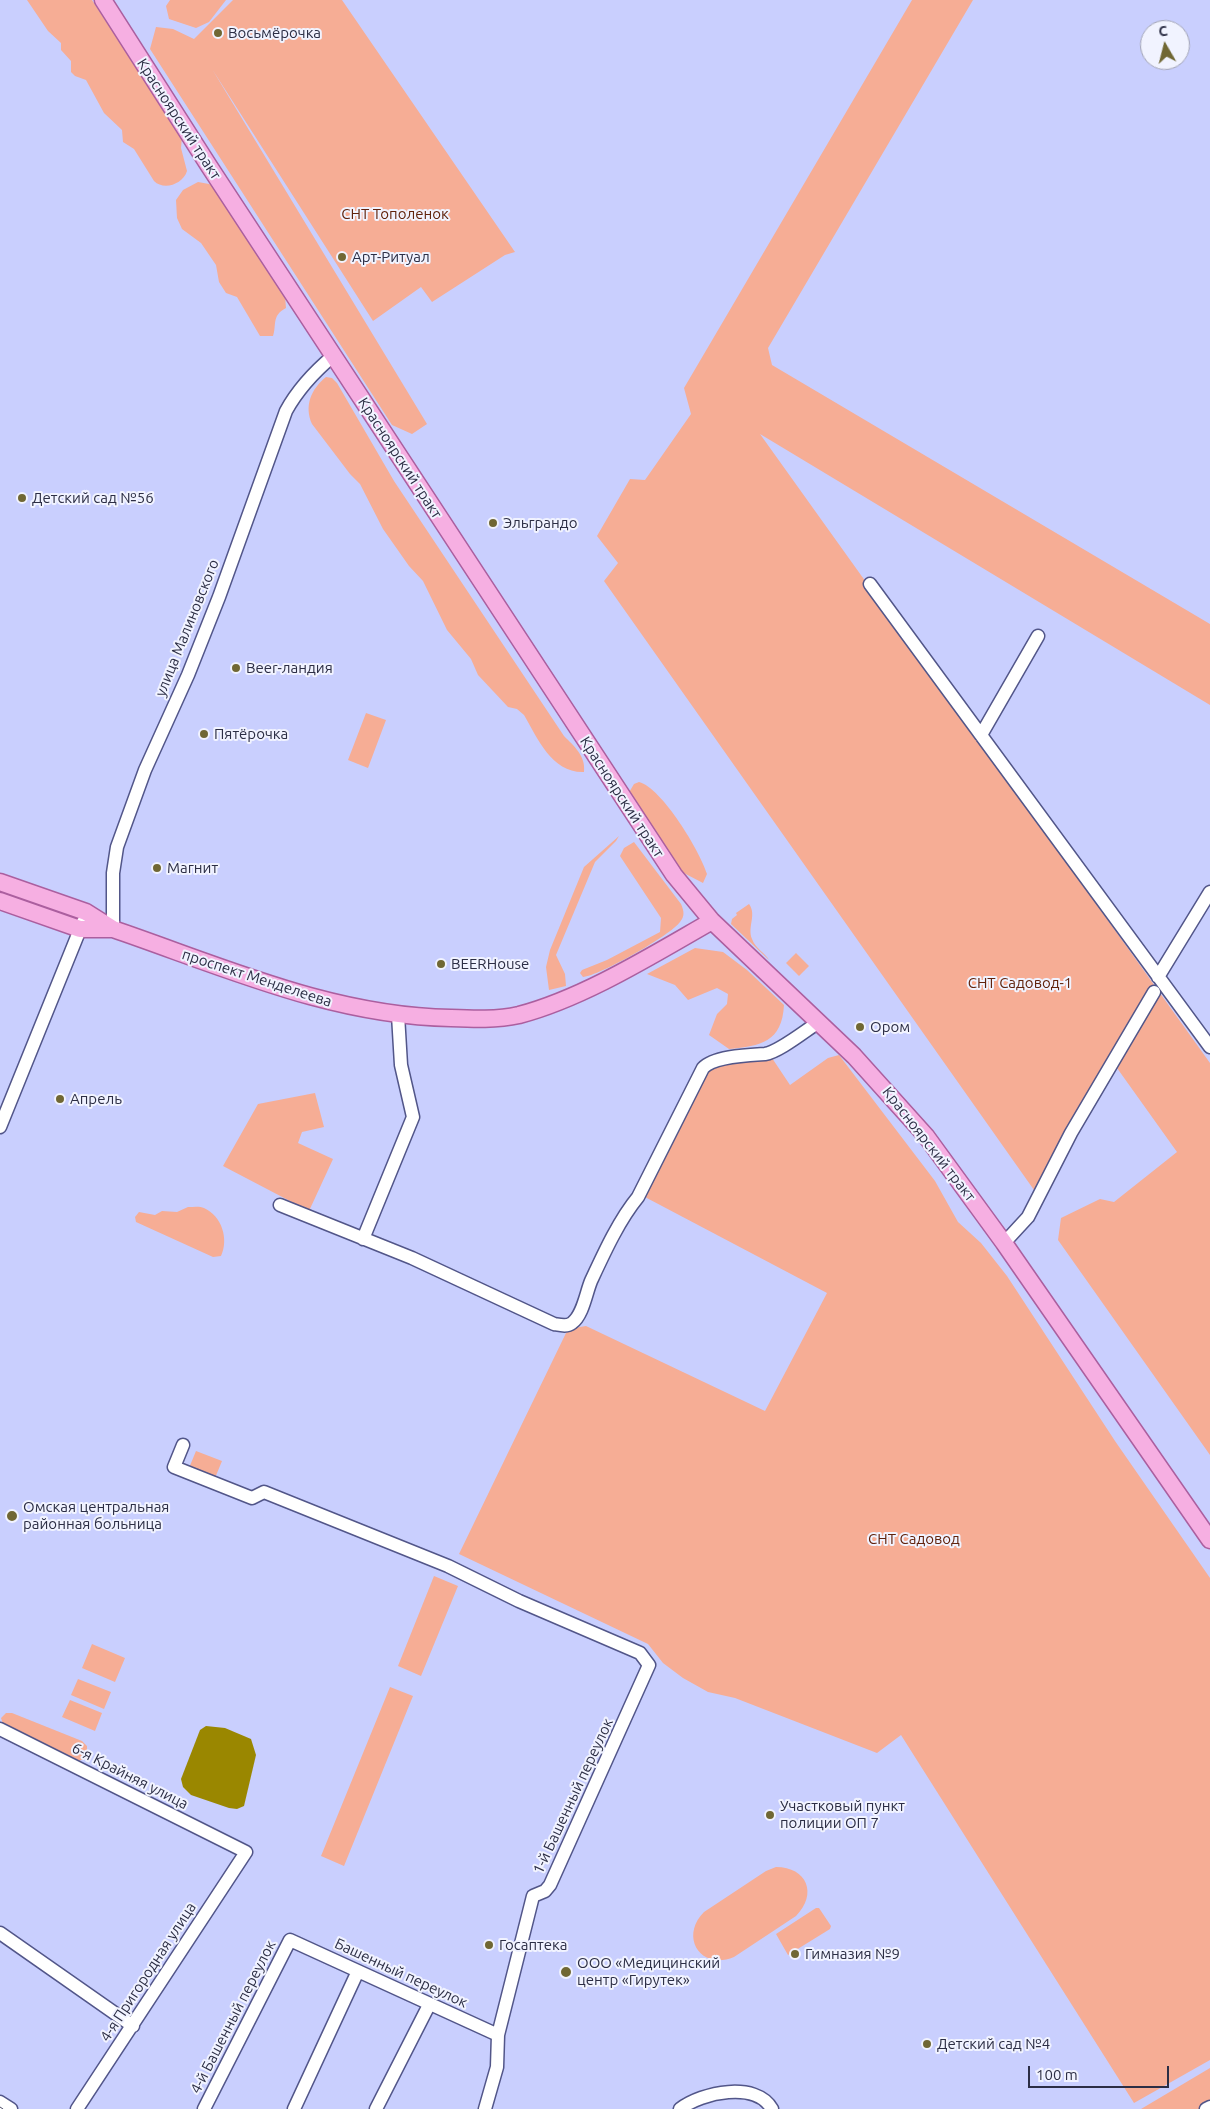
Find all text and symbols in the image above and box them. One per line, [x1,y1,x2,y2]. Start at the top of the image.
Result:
north arrow [1140,20,1190,70]
text: С [1157,23,1169,40]
place label: Восьмёрочка [228,24,321,42]
marker: Восьмёрочка [212,27,224,39]
street label: Красноярский тракт [133,55,225,183]
park label: СНТ Тополенок [341,205,449,223]
place label: Арт-Ритуал [352,248,430,266]
marker: Арт-Ритуал [336,251,348,263]
street label: Красноярский тракт [354,394,446,522]
place label: Детский сад №56 [32,489,154,507]
marker: Детский сад №56 [16,492,28,504]
place label: Эльграндо [503,514,577,532]
marker: Эльграндо [487,517,499,529]
street label: улица Малиновского [151,557,223,699]
place label: Beer-ландия [246,659,333,677]
marker: Beer-ландия [230,662,242,674]
place label: Пятёрочка [214,725,288,743]
marker: Пятёрочка [198,728,210,740]
street label: Красноярский тракт [576,733,668,861]
place label: Магнит [167,859,218,877]
marker: Магнит [151,862,163,874]
street label: проспект Менделеева [180,945,334,1011]
place label: BEERHouse [451,955,529,973]
marker: BEERHouse [435,958,447,970]
park label: СНТ Садовод-1 [968,974,1072,992]
place label: Ором [870,1018,910,1036]
marker: Ором [854,1021,866,1033]
street label: Красноярский тракт [879,1083,979,1205]
place label: Апрель [70,1090,122,1108]
marker: Апрель [54,1093,66,1105]
place label: Омская центральная районная больница [23,1498,169,1533]
marker: Омская центральная районная больница [5,1509,19,1523]
park label: СНТ Садовод [868,1530,960,1548]
street label: 1-й Башенный переулок [529,1715,617,1877]
street label: 6-я Крайняя улица [69,1739,191,1813]
place label: Участковый пункт полиции ОП 7 [780,1797,905,1832]
marker: Участковый пункт полиции ОП 7 [764,1809,776,1821]
street label: 4-я Пригородная улица [96,1899,200,2045]
street label: Башенный переулок [332,1934,470,2012]
place label: Госаптека [499,1936,567,1954]
street label: 4-й Башенный переулок [186,1937,280,2097]
marker: Госаптека [483,1939,495,1951]
place label: Гимназия №9 [805,1945,900,1963]
marker: Гимназия №9 [789,1948,801,1960]
place label: ООО «Медицинский центр «Гирутек» [577,1954,720,1989]
marker: ООО «Медицинский центр «Гирутек» [559,1965,573,1979]
place label: Детский сад №4 [937,2035,1050,2053]
marker: Детский сад №4 [921,2038,933,2050]
scale bar [1030,2056,1171,2088]
text: 100 m [1036,2066,1078,2083]

